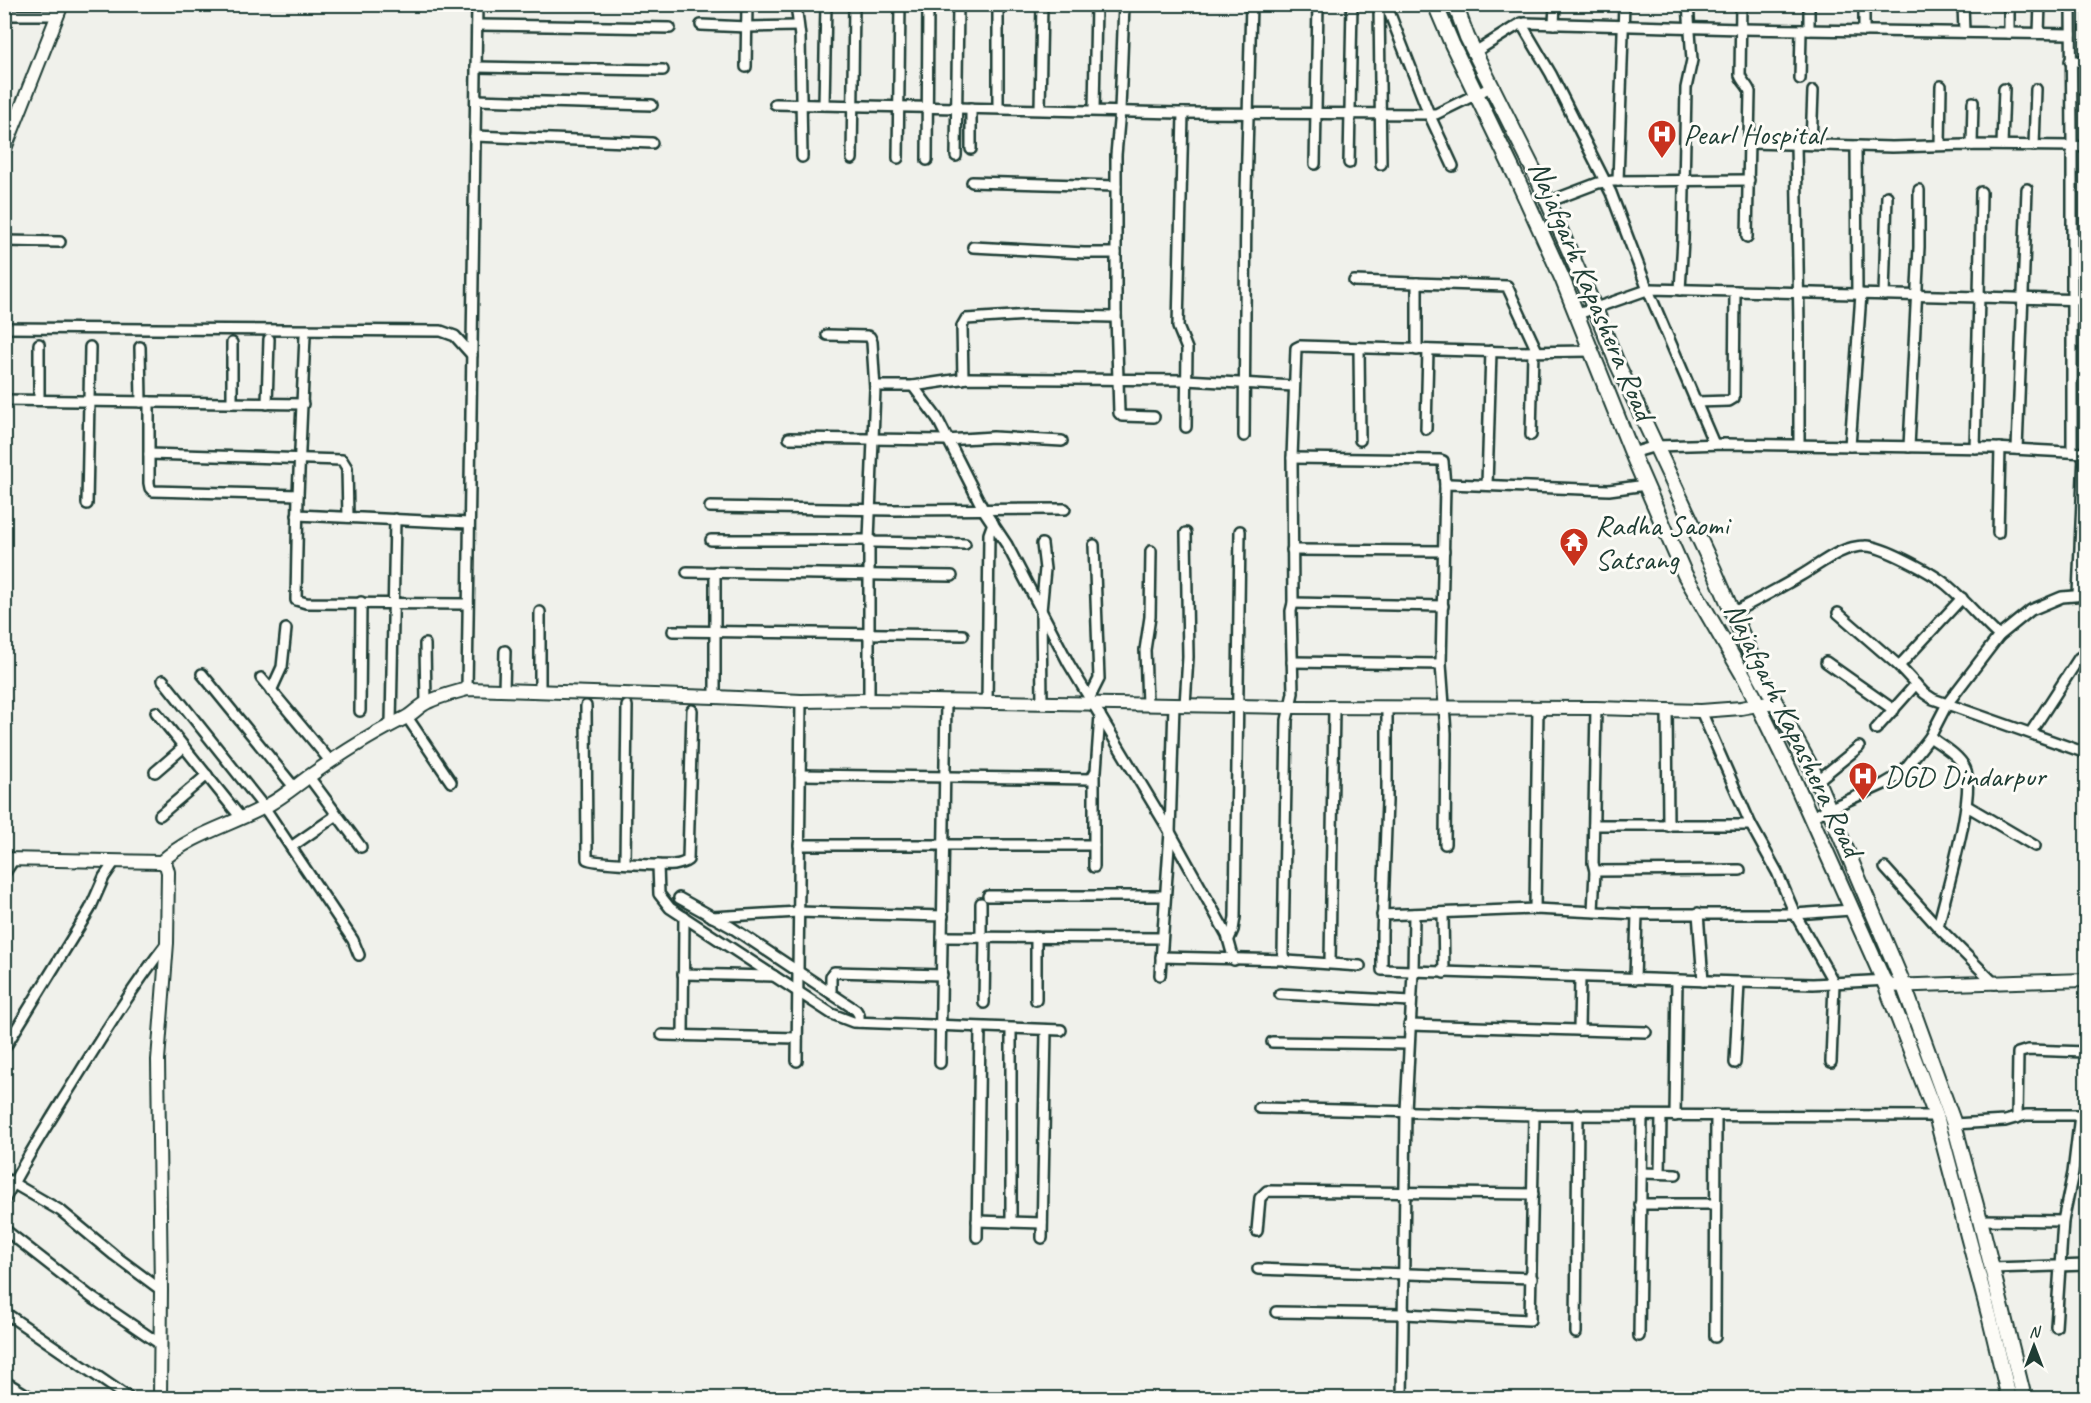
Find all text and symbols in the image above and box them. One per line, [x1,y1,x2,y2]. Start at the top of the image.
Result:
place label: Pearl Hospital [1683,115,1828,153]
hospital icon: Pearl Hospital [1646,118,1678,160]
street label: Najafgarh Kapashera Road [1520,155,1665,429]
place label: Radha Saomi Satsang [1595,506,1732,578]
temple icon: Radha Saomi Satsang [1558,526,1590,568]
street label: Najafgarh Kapashera Road [1716,596,1874,866]
place label: DGD Dindarpur [1884,757,2048,795]
hospital icon: DGD Dindarpur [1847,760,1879,802]
north arrow [2004,1316,2064,1376]
text: N [2029,1322,2042,1342]

